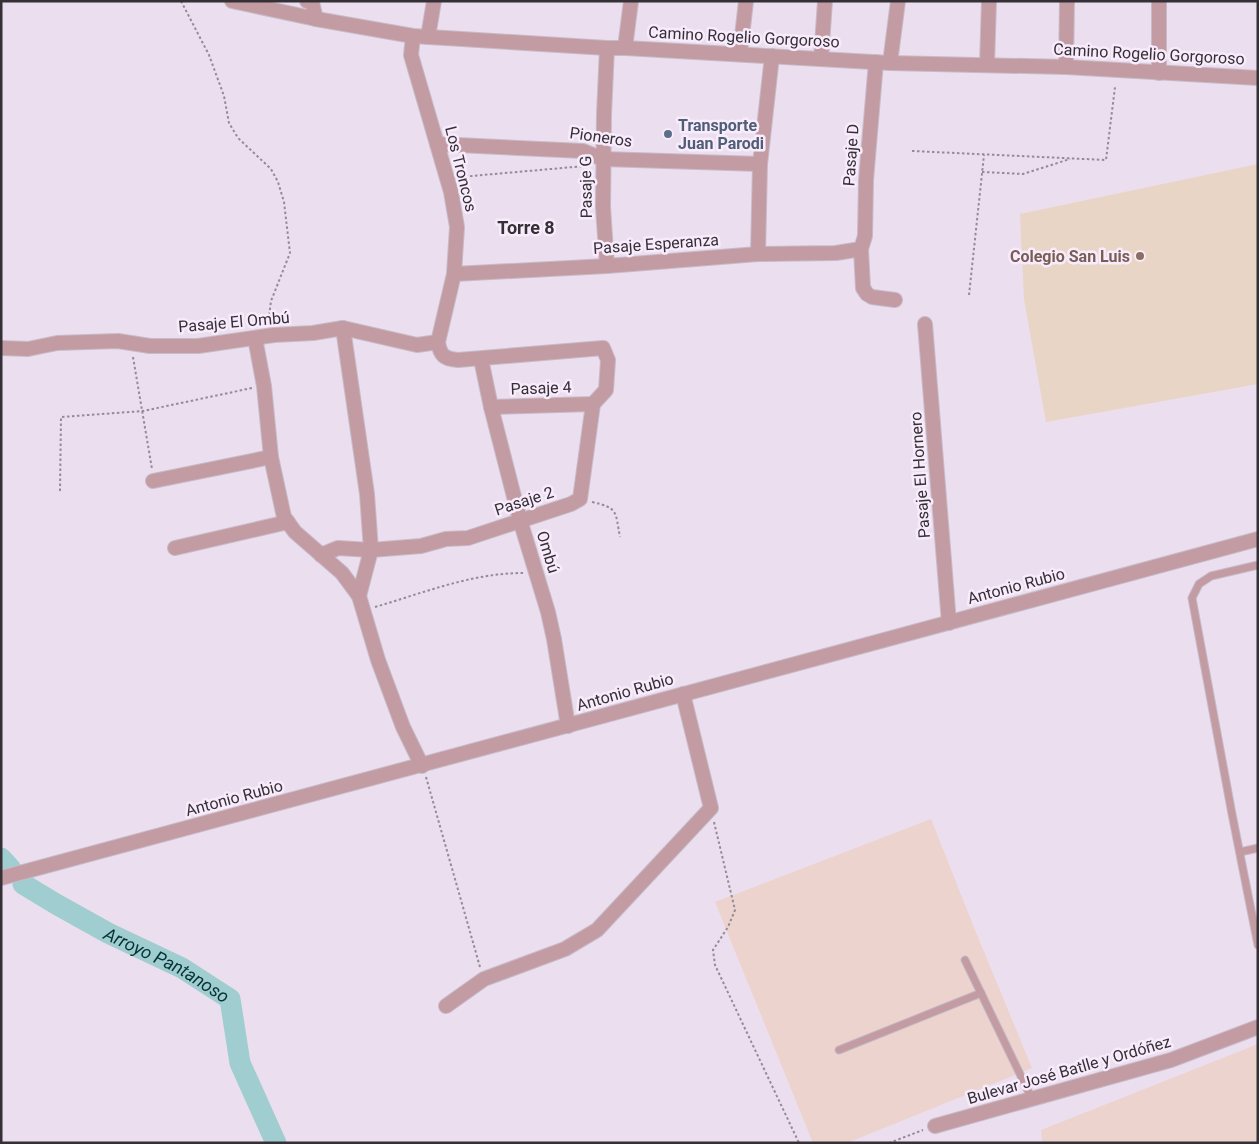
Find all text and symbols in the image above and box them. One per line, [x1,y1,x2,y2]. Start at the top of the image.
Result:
street label: Camino Rogelio Gorgoroso [648,23,840,51]
street label: Camino Rogelio Gorgoroso [1053,40,1245,68]
place label: Transporte Juan Parodi [678,116,764,153]
street label: Pioneros [568,123,634,151]
street label: Pasaje D [839,123,863,187]
street label: Los Troncos [441,124,481,214]
marker: Transporte Juan Parodi [662,128,674,140]
street label: Pasaje G [576,155,596,219]
district label: Torre 8 [497,217,555,238]
street label: Pasaje Esperanza [592,230,720,258]
place label: Colegio San Luis [1010,247,1130,266]
marker: Colegio San Luis [1134,250,1146,262]
street label: Pasaje El Ombú [178,308,290,336]
street label: Pasaje 4 [510,377,572,399]
street label: Pasaje El Hornero [906,411,934,539]
street label: Pasaje 2 [492,483,556,519]
street label: Ombú [533,529,563,575]
street label: Antonio Rubio [965,564,1067,608]
street label: Antonio Rubio [574,669,676,715]
street label: Antonio Rubio [183,776,285,820]
water label: Arroyo Pantanoso [100,922,234,1007]
street label: Bulevar José Batlle y Ordóñez [965,1032,1173,1108]

